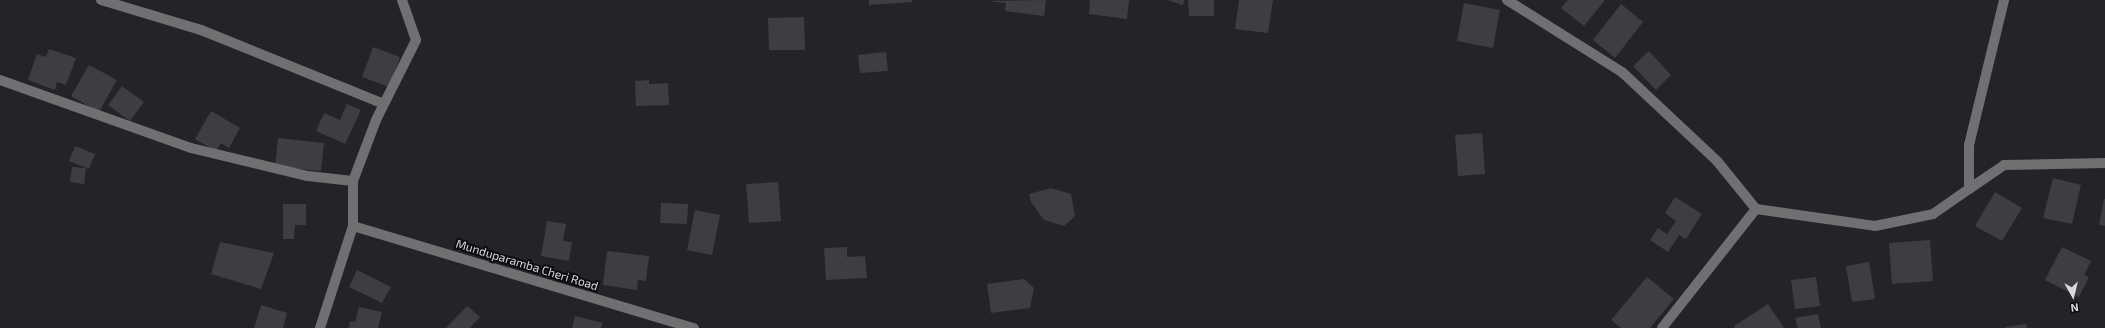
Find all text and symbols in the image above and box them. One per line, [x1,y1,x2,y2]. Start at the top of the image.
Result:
street label: Munduparamba Cheri Road [454,236,600,294]
north arrow [2053,276,2093,316]
text: N [2070,301,2080,315]

